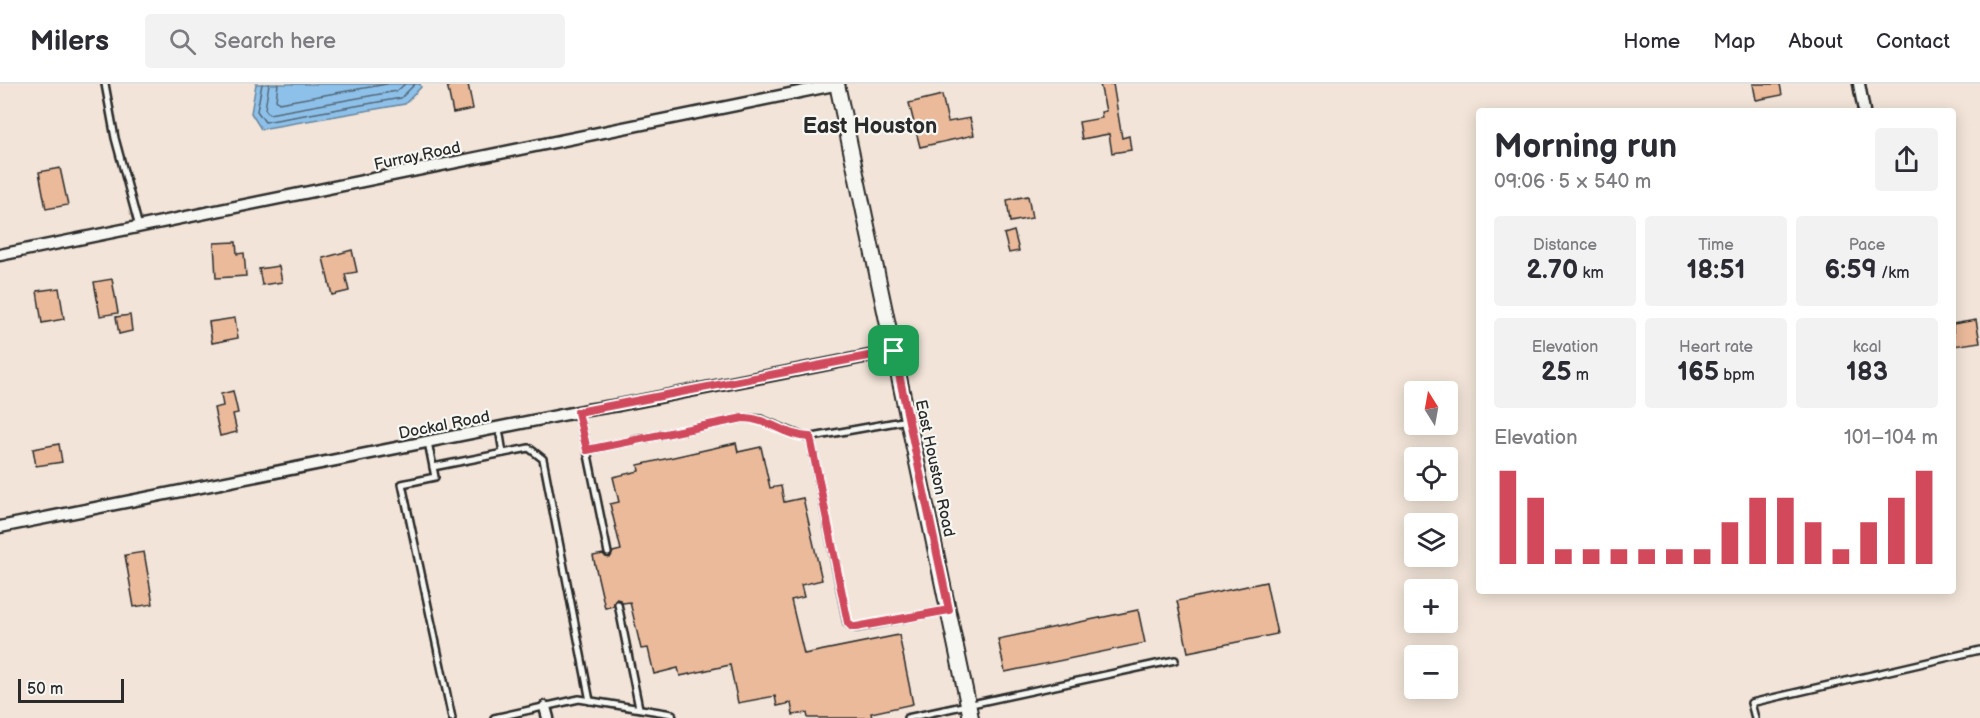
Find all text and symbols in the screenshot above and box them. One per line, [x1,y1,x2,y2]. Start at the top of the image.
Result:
search box [145,14,565,68]
text: Milers [30,25,109,58]
icon: search [166,25,199,58]
text: Search here [214,28,336,55]
text: Home [1623,29,1680,54]
text: Map [1713,29,1755,54]
text: About [1788,29,1843,54]
text: Contact [1876,29,1950,54]
district label: East Houston [803,113,937,140]
text: Morning run [1494,127,1677,167]
button: share [1875,128,1938,191]
street label: Furray Road [372,138,462,175]
text: 09:06 · 5 × 540 m [1494,170,1651,194]
text: Distance [1533,236,1597,255]
text: Time [1698,236,1734,255]
text: Pace [1849,236,1885,255]
text: 2.70 [1526,255,1578,286]
text: 18:51 [1687,255,1745,286]
text: 6:59 [1825,255,1877,286]
text: km [1578,264,1604,283]
text: /km [1877,264,1909,283]
pin [868,325,919,376]
icon: arrive [877,334,910,367]
text: Elevation [1532,338,1598,357]
text: Heart rate [1679,338,1753,357]
text: kcal [1853,338,1881,357]
text: 25 [1541,357,1572,388]
text: 165 [1677,357,1719,388]
text: 183 [1846,357,1888,388]
text: m [1572,366,1589,385]
text: bpm [1719,366,1755,385]
north arrow [1404,381,1458,435]
map controls [1404,381,1458,699]
street label: East Houston Road [911,398,958,539]
street label: Dockal Road [397,407,491,444]
text: Elevation [1494,426,1577,450]
text: 101–104 m [1844,426,1938,450]
button: locate [1404,447,1458,501]
button: layers [1404,513,1458,567]
button: + [1404,579,1458,633]
button: − [1404,645,1458,699]
scale bar [18,676,124,704]
text: 50 m [27,680,63,699]

